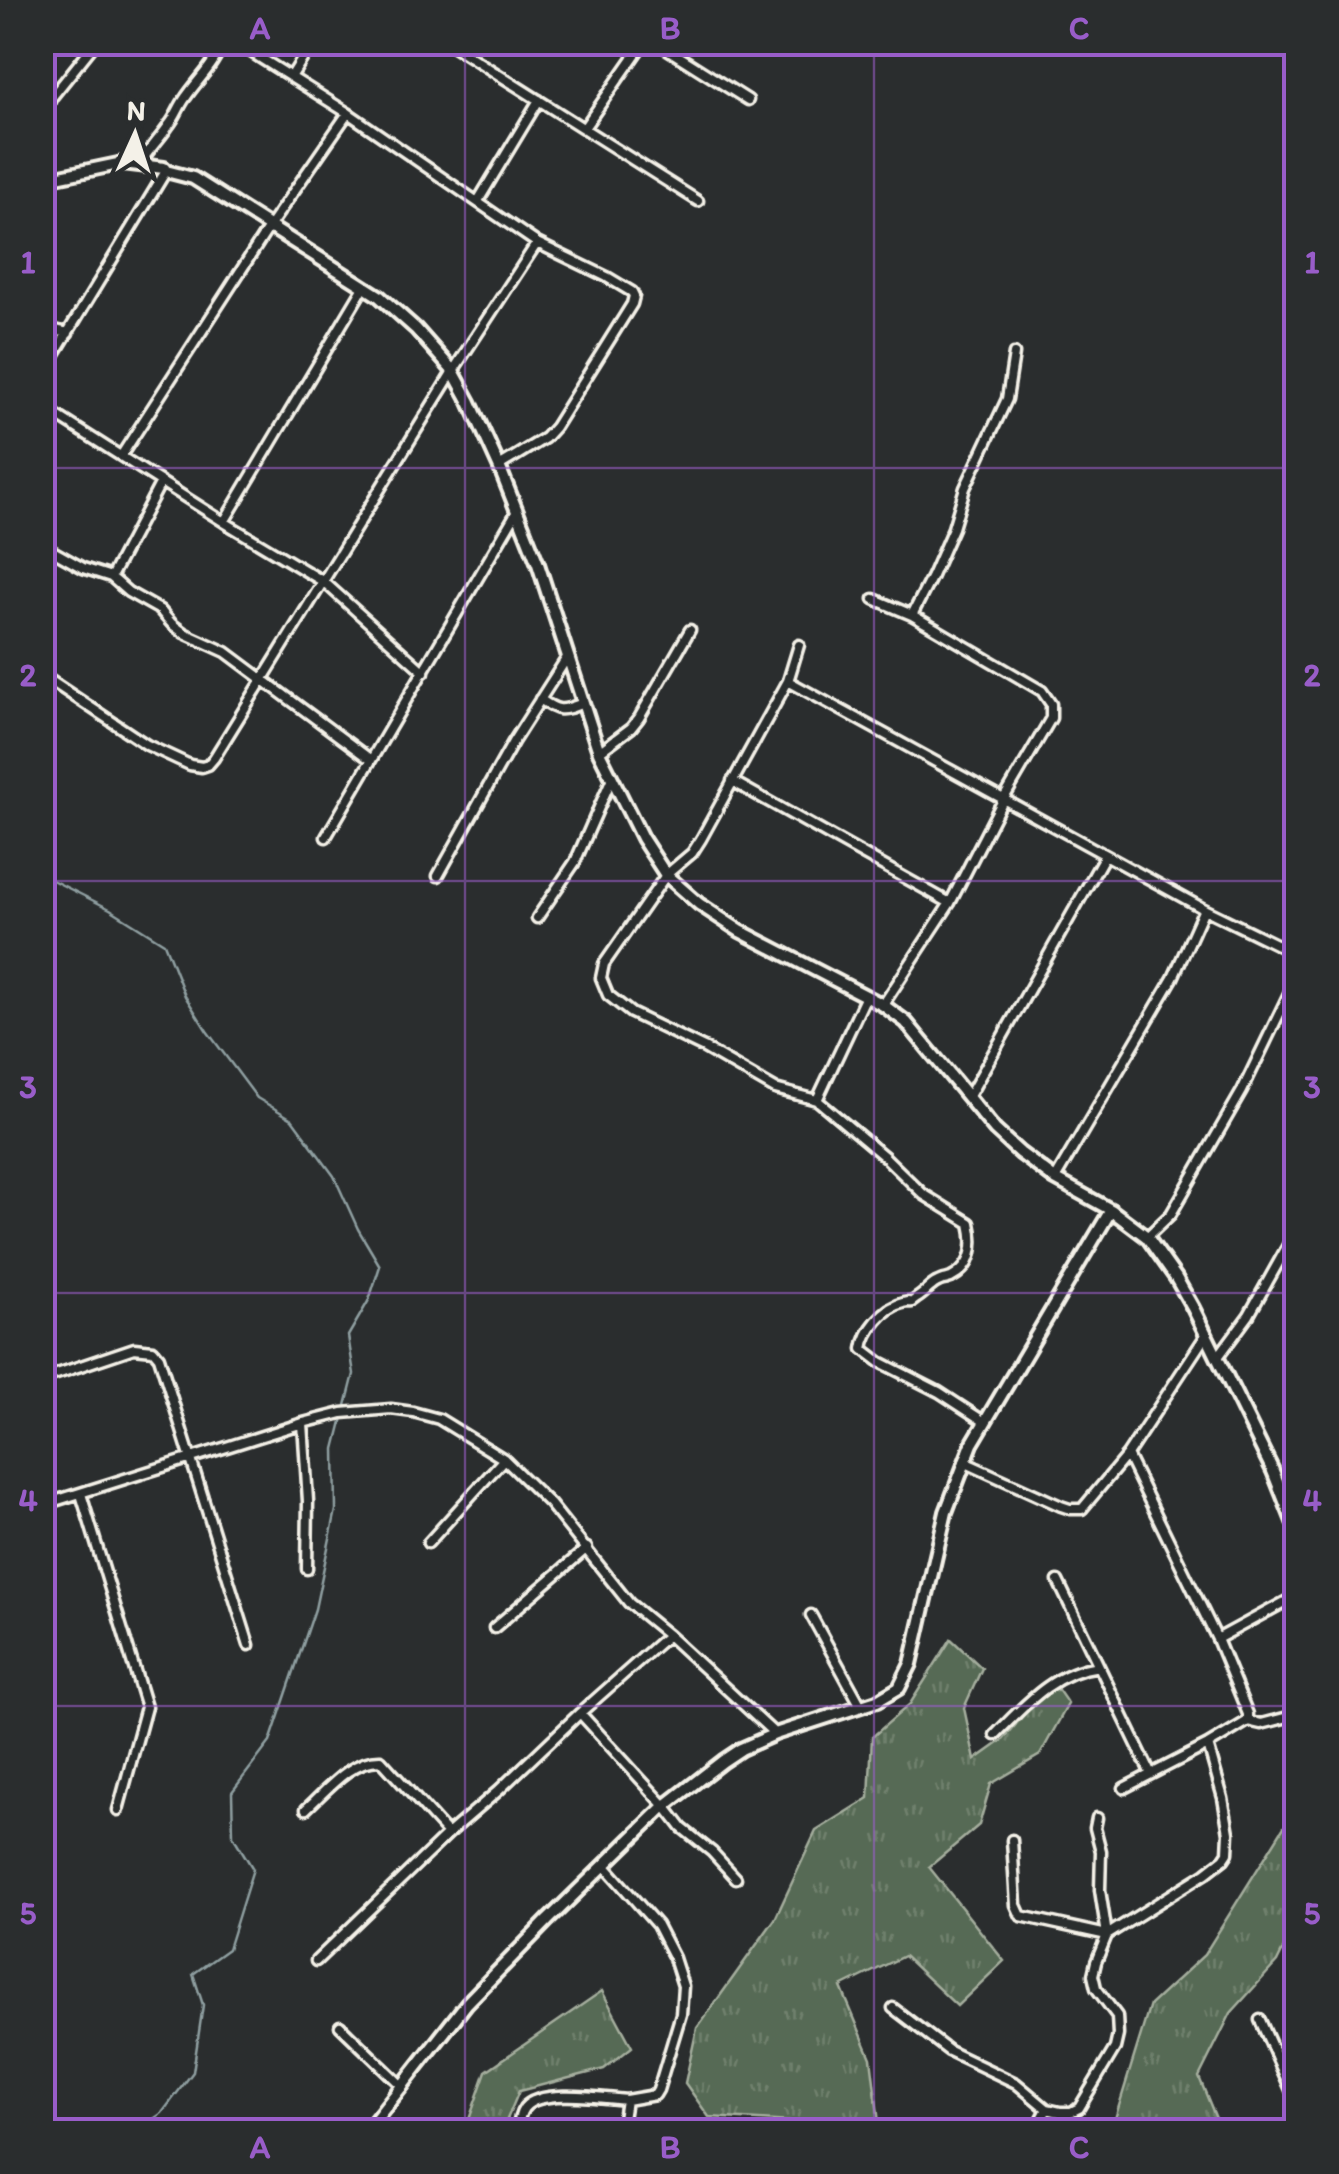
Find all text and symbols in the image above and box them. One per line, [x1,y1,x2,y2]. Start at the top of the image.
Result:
text: A [249,9,271,47]
text: B [660,9,680,47]
text: C [1069,9,1089,47]
north arrow [85,85,185,185]
text: N [126,93,147,128]
text: 1 [21,243,36,281]
text: 1 [1305,243,1320,281]
text: 2 [20,656,37,694]
text: 2 [1304,656,1321,694]
text: 3 [19,1068,37,1106]
text: 3 [1303,1068,1321,1106]
text: 4 [18,1481,38,1519]
text: 4 [1302,1481,1322,1519]
text: 5 [20,1894,37,1932]
text: 5 [1304,1894,1321,1932]
text: A [249,2128,271,2166]
text: B [660,2128,680,2166]
text: C [1069,2128,1089,2166]

